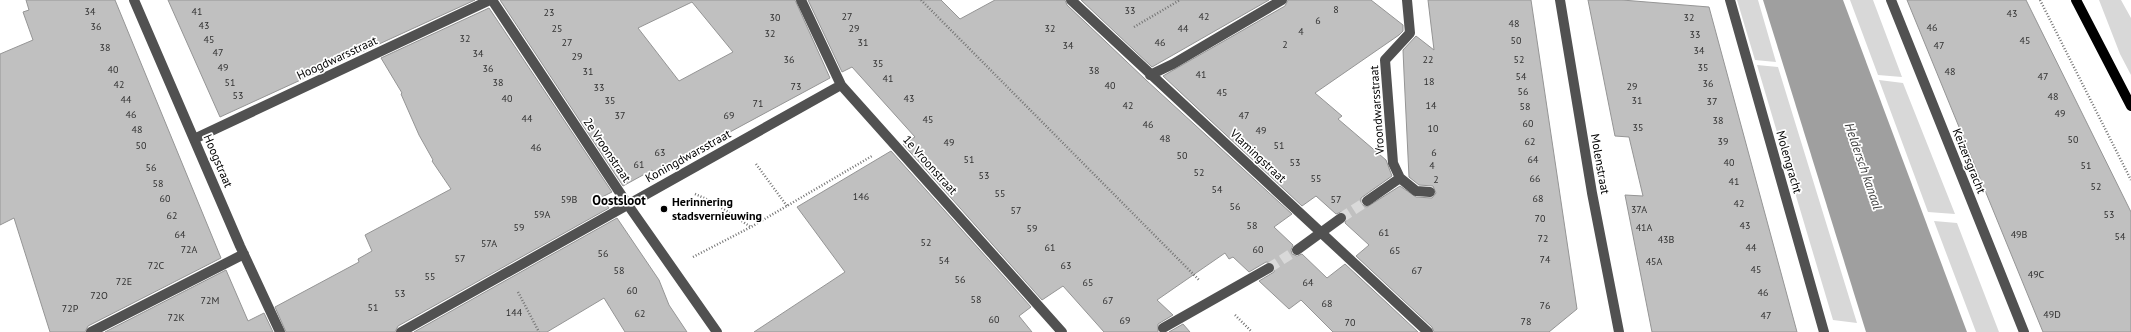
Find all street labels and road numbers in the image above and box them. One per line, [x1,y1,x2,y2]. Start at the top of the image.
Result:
street label: Hoogdwarsstraat [294,32,379,83]
street label: Vroondwarsstraat [1366,65,1387,156]
street label: 2e Vroonstraat [580,115,634,185]
street label: Vlamingstraat [1226,125,1290,185]
street label: Koningdwarsstraat [642,126,733,185]
street label: Keizersgracht [1950,126,1989,196]
street label: Molengracht [1773,129,1806,195]
street label: Hoogstraat [201,132,236,190]
street label: 1e Vroonstraat [900,132,961,197]
street label: Molenstraat [1588,132,1613,195]

